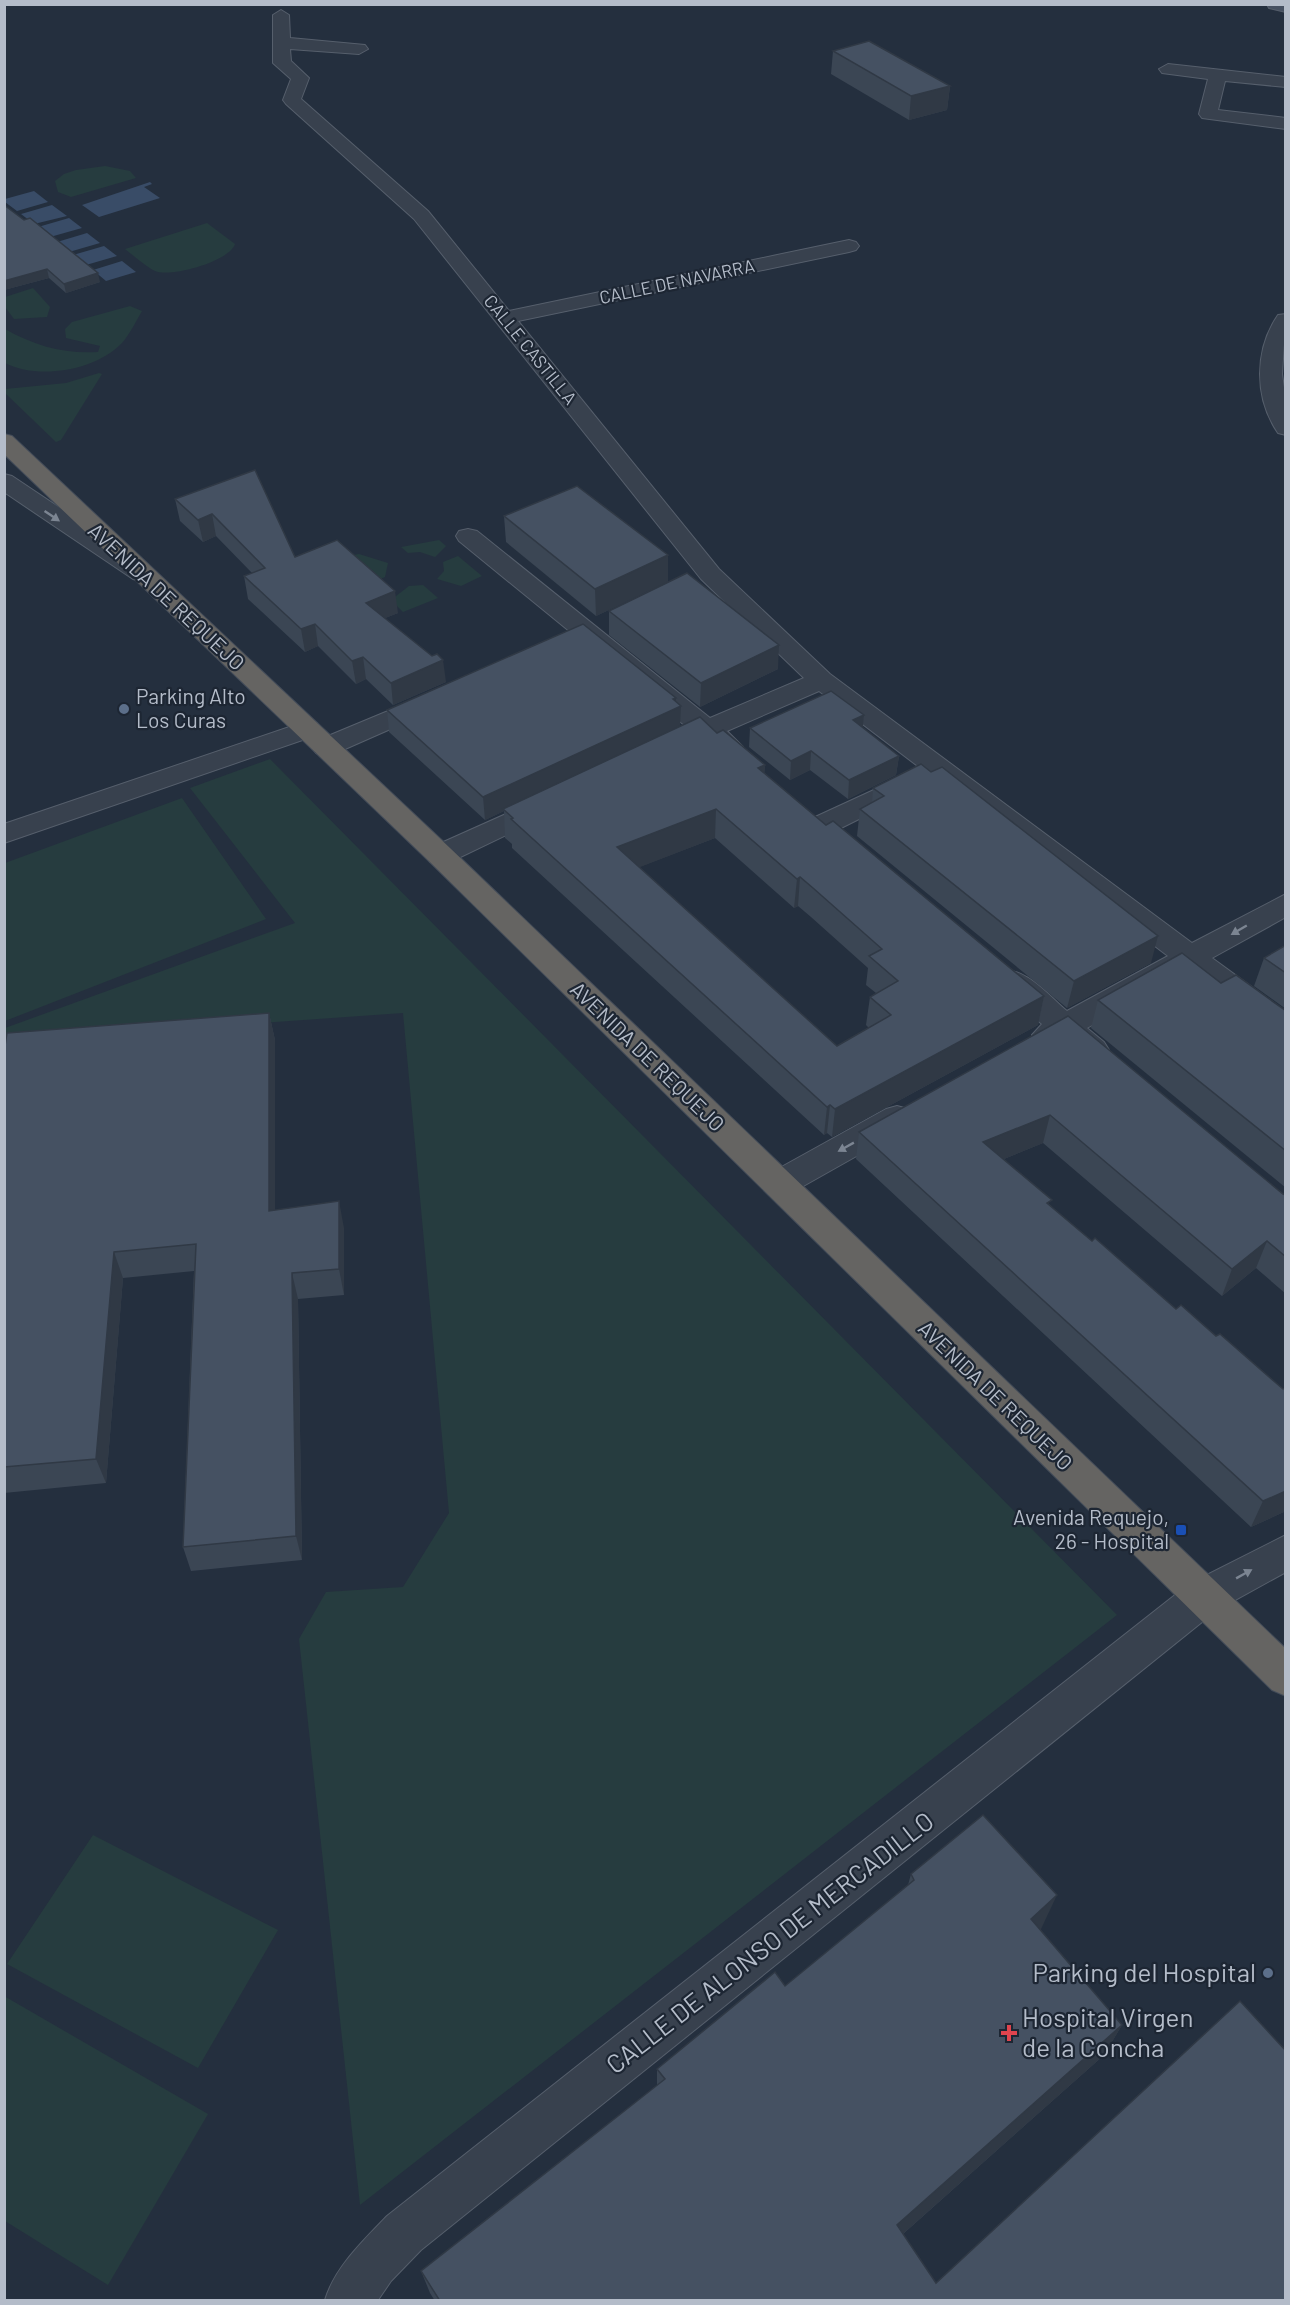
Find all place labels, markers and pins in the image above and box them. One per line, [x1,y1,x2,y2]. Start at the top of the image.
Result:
place label: Parking Alto Los Curas [136,683,246,732]
marker: Parking Alto Los Curas [117,702,131,716]
place label: Avenida Requejo, 26 - Hospital [1013,1504,1169,1553]
marker: Avenida Requejo, 26 - Hospital [1174,1523,1188,1537]
place label: Parking del Hospital [1033,1956,1256,1987]
marker: Parking del Hospital [1261,1966,1275,1980]
place label: Hospital Virgen de la Concha [1022,2001,1193,2062]
marker: Hospital Virgen de la Concha [1000,2024,1018,2042]

